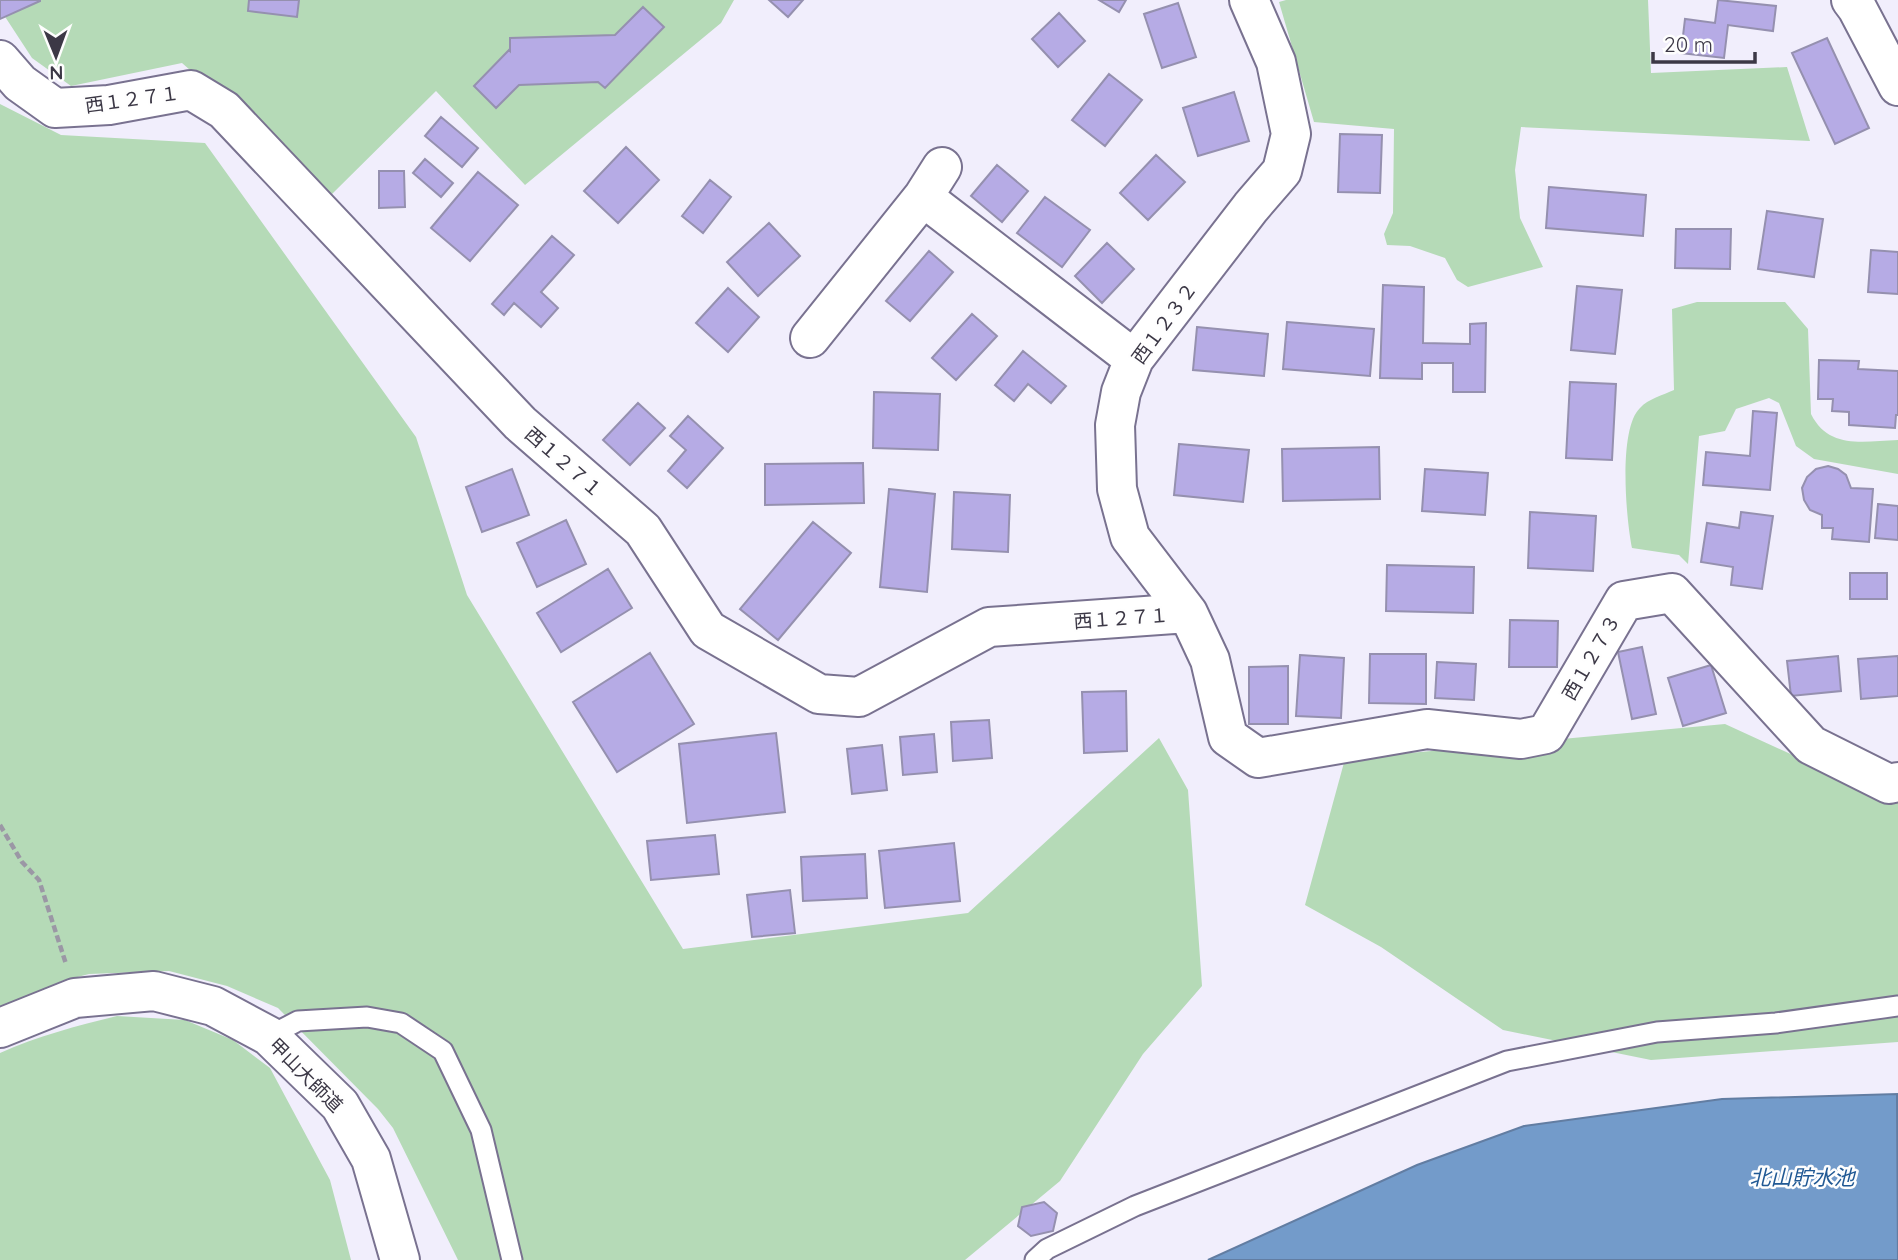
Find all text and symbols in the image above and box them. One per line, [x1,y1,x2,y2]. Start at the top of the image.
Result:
north arrow [21,21,91,91]
scale bar [1653,21,1755,65]
text: 20 m [1664,31,1713,57]
text: N [49,61,63,85]
street label: 西１２７１ [83,81,181,117]
street label: 西１２３２ [1126,278,1202,368]
street label: 西１２７１ [520,422,608,502]
street label: 西１２７１ [1073,603,1169,633]
street label: 西１２７３ [1557,610,1625,704]
street label: 甲山大師道 [264,1033,348,1117]
water label: 北山貯水池 [1750,1164,1856,1190]

